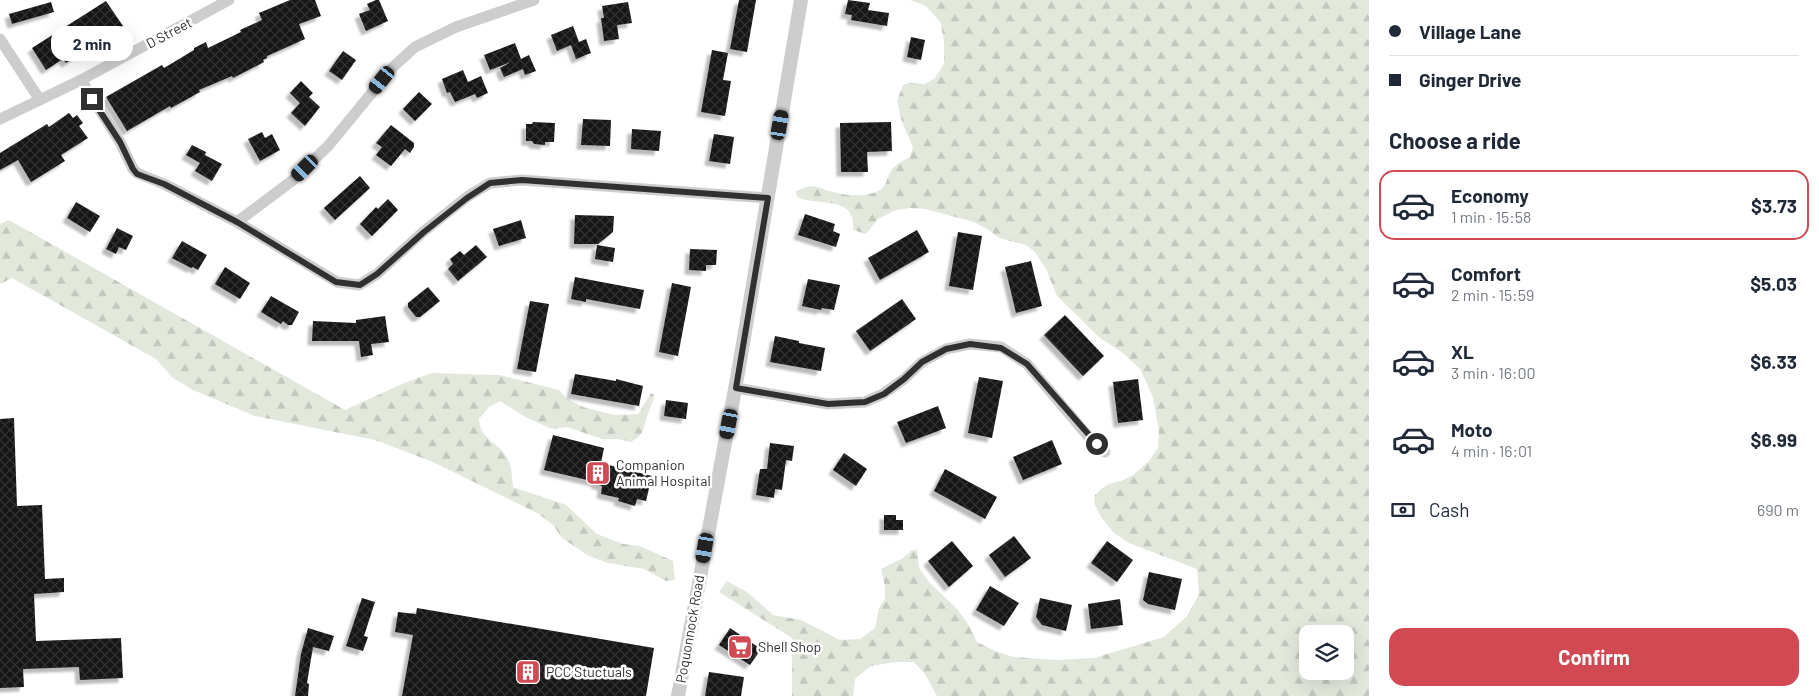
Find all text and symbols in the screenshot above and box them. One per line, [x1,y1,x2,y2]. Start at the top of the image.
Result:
street label: D Street [143,13,195,52]
text: Village Lane [1419,20,1521,43]
callout: 2 min [51,27,133,62]
text: 2 min [73,34,111,53]
car [366,64,397,96]
text: Ginger Drive [1419,68,1521,91]
route end [81,88,103,110]
car [770,109,789,141]
text: Choose a ride [1389,127,1521,153]
car [289,152,320,184]
icon: car [1391,183,1436,228]
text: Economy [1451,184,1529,207]
text: $3.73 [1751,194,1797,217]
text: 1 min · 15:58 [1451,207,1531,226]
icon: car [1391,261,1436,306]
text: Comfort [1451,262,1521,285]
text: $5.03 [1750,272,1797,295]
text: 2 min · 15:59 [1451,285,1534,304]
icon: car [1391,339,1436,384]
text: XL [1451,340,1474,363]
text: $6.33 [1750,350,1797,373]
text: 3 min · 16:00 [1451,363,1535,382]
car [718,408,739,440]
icon: car [1391,417,1436,462]
text: Moto [1451,418,1493,441]
text: $6.99 [1751,428,1797,451]
route start [1086,433,1108,455]
text: 4 min · 16:01 [1451,441,1532,460]
place label: Companion Animal Hospital [616,456,711,489]
building icon: Companion Animal Hospital [585,460,611,486]
icon: cash [1389,496,1417,524]
text: Cash [1429,498,1470,521]
text: 690 m [1757,500,1799,519]
car [695,532,714,564]
street label: Poquonnock Road [672,574,707,684]
map controls [1299,625,1354,680]
button: layers [1299,625,1354,680]
button: Confirm [1389,628,1799,686]
supermarket icon: Shell Shop [727,634,753,660]
place label: Shell Shop [758,638,821,655]
building icon: PCC Stuctuals [515,659,541,685]
place label: PCC Stuctuals [546,663,632,680]

